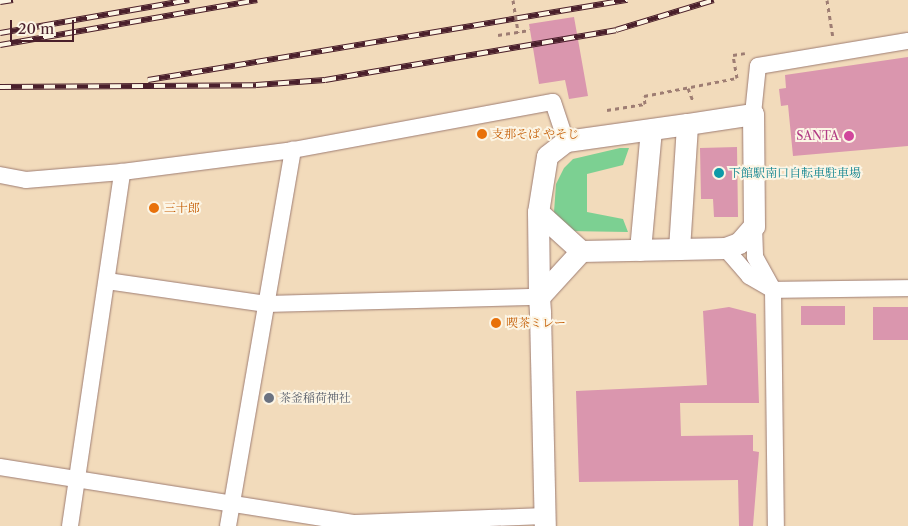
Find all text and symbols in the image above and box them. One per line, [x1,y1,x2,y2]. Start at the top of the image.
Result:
scale bar [12,10,76,42]
text: 20 m [18,19,54,38]
place label: 支那そば やそじ [492,127,579,141]
marker: 支那そば やそじ [476,128,488,140]
place label: SANTA [796,129,839,143]
marker: SANTA [843,130,855,142]
place label: 下館駅南口自転車駐車場 [729,166,861,180]
marker: 下館駅南口自転車駐車場 [713,167,725,179]
place label: 三十郎 [164,201,200,215]
marker: 三十郎 [148,202,160,214]
place label: 喫茶ミレー [506,316,566,330]
marker: 喫茶ミレー [490,317,502,329]
place label: 茶釜稲荷神社 [279,391,351,405]
marker: 茶釜稲荷神社 [263,392,275,404]

